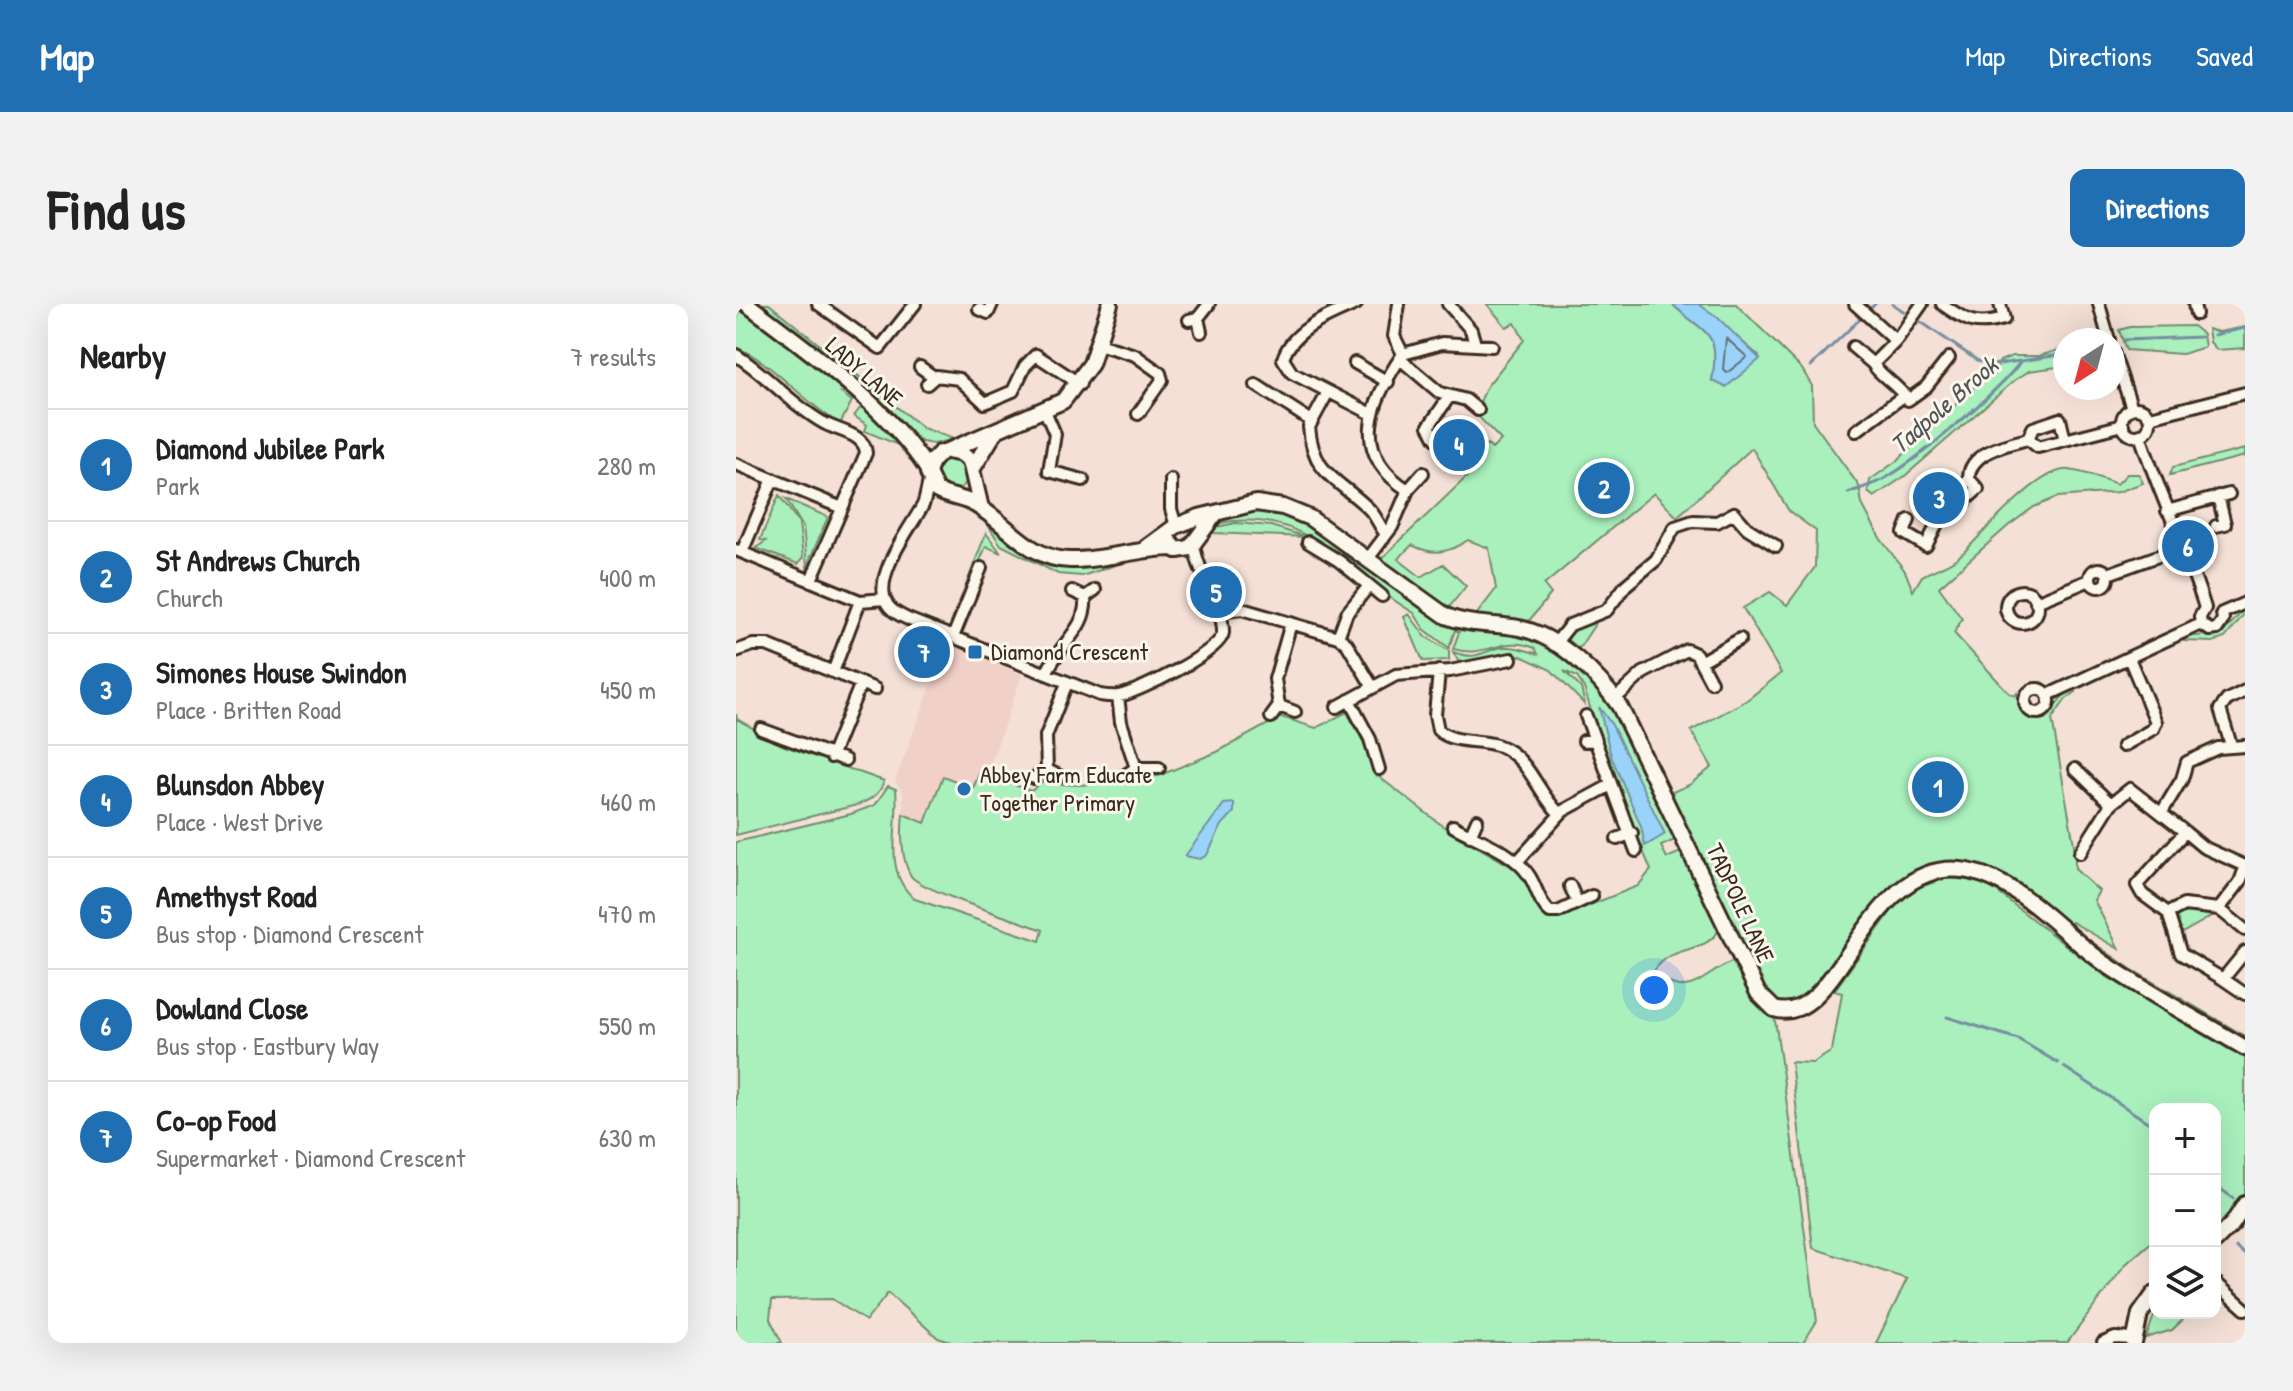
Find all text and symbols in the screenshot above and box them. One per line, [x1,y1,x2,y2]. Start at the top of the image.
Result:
text: Map [40,30,94,82]
text: Map [1965,37,2005,75]
text: Directions [2049,37,2152,75]
text: Saved [2196,37,2253,75]
button: Directions [2070,169,2245,247]
text: Find us [48,171,186,246]
north arrow [2053,328,2125,400]
street label: LADY LANE [819,329,910,414]
text: Nearby [80,333,166,379]
text: 7 results [571,339,656,374]
water label: Tadpole Brook [1882,347,2007,462]
pin: 4 [1433,415,1485,475]
text: Diamond Jubilee Park [156,428,385,468]
text: 1 [101,448,111,483]
text: 280 m [597,448,656,483]
pin: 2 [1578,458,1630,518]
text: Park [156,468,200,503]
pin: 3 [1913,468,1965,528]
pin: 6 [2162,516,2214,576]
text: St Andrews Church [156,540,360,580]
text: 2 [100,560,112,595]
text: 400 m [599,560,656,595]
pin: 5 [1190,562,1242,622]
text: Church [156,580,223,615]
pin: 7 [898,622,950,682]
place label: Diamond Crescent [991,635,1149,667]
marker: Diamond Crescent [966,643,984,661]
text: Simones House Swindon [156,652,407,692]
text: 3 [100,672,112,707]
text: 450 m [600,672,656,707]
text: Place · Britten Road [156,692,341,727]
pin: 1 [1912,757,1964,817]
place label: Abbey Farm Educate Together Primary [980,758,1153,818]
text: Blunsdon Abbey [156,764,325,804]
marker: Abbey Farm Educate Together Primary [955,780,973,798]
text: 4 [101,784,111,819]
text: 460 m [601,784,656,819]
text: Place · West Drive [156,804,323,839]
street label: TADPOLE LANE [1699,838,1783,968]
text: Amethyst Road [156,876,317,916]
text: 5 [101,896,112,931]
text: 470 m [598,896,656,931]
text: Bus stop · Diamond Crescent [156,916,423,951]
your location [1634,970,1674,1010]
text: Dowland Close [156,988,308,1028]
text: 6 [101,1008,111,1043]
text: 550 m [599,1008,656,1043]
text: Bus stop · Eastbury Way [156,1028,379,1063]
text: Co-op Food [156,1100,276,1140]
map controls [2149,1103,2221,1319]
button: + [2149,1103,2221,1175]
text: 7 [100,1120,112,1155]
text: 630 m [599,1120,656,1155]
text: Supermarket · Diamond Crescent [156,1140,465,1175]
button: − [2149,1175,2221,1247]
button: layers [2149,1247,2221,1319]

